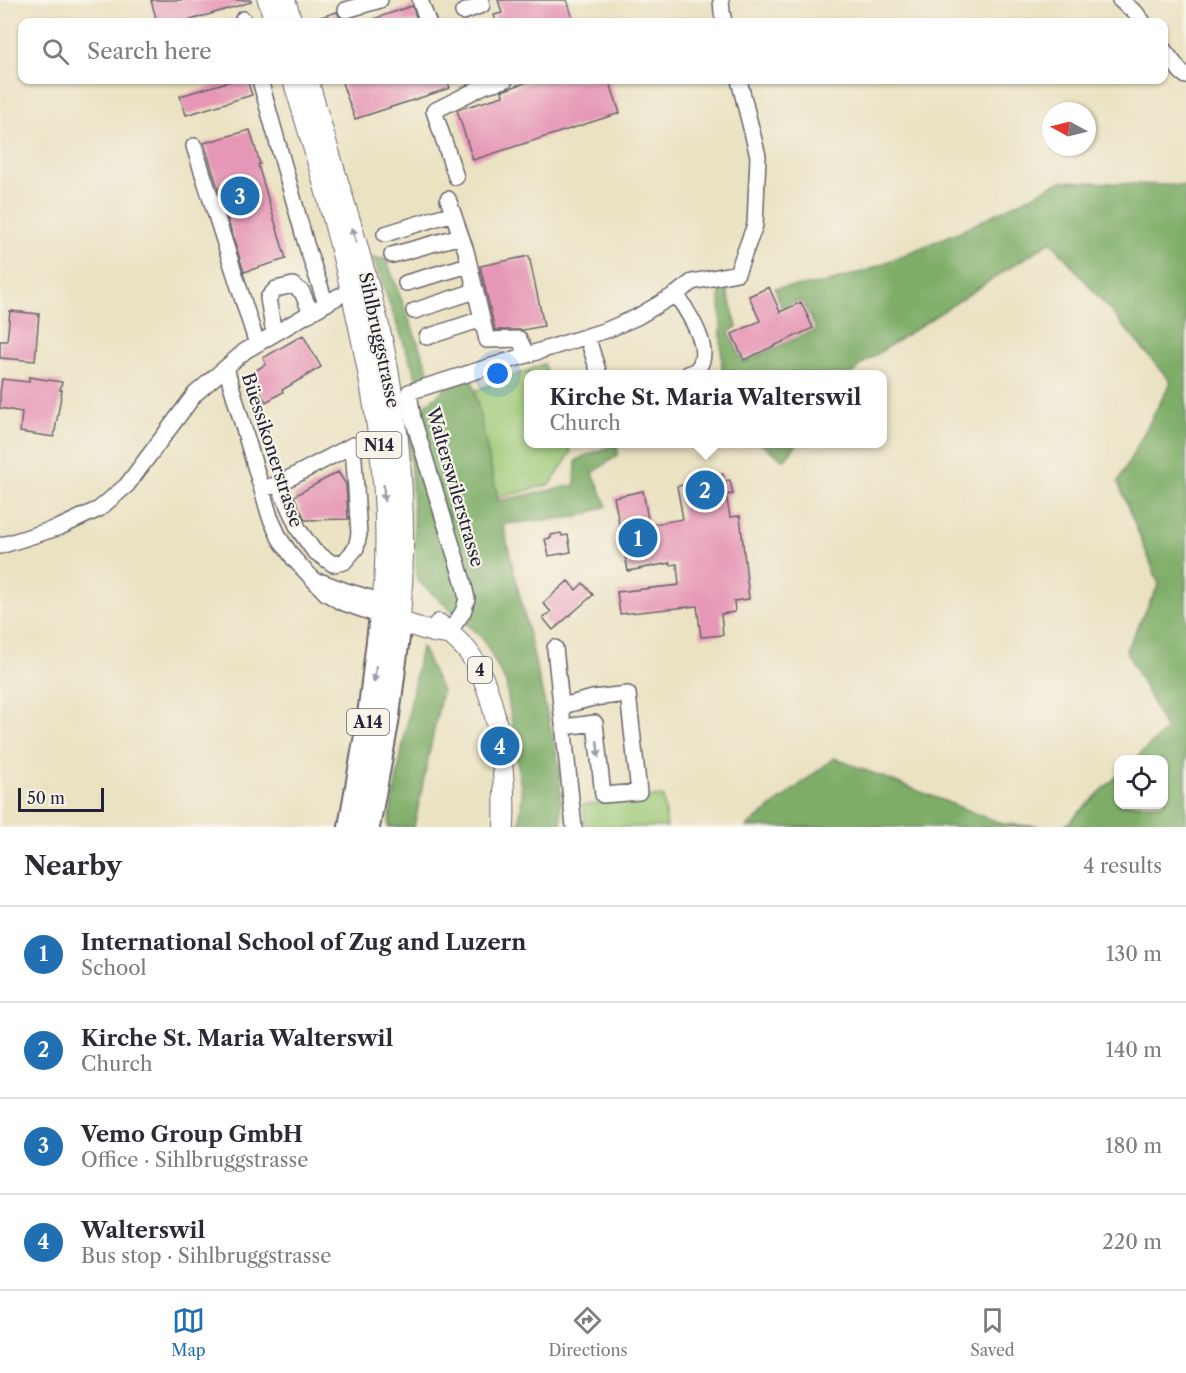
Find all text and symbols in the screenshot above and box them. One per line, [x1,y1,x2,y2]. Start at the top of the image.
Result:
search box [18,18,1168,84]
icon: search [39,35,72,68]
text: Search here [87,38,212,65]
north arrow [1042,102,1096,156]
pin: 3 [220,174,260,218]
one-way arrow [349,226,358,244]
street label: Sihlbruggstrasse [354,270,404,410]
your location [483,359,512,388]
street label: Büessikonerstrasse [237,370,307,530]
popup [524,370,887,448]
text: Kirche St. Maria Walterswil [549,384,862,411]
street label: Walterswilerstrasse [421,404,488,569]
text: Church [549,411,621,435]
road number: N14 [356,432,401,458]
pin: 2 [686,468,724,512]
one-way arrow [379,483,388,502]
pin: 1 [618,516,658,560]
road number: 4 [468,657,492,683]
one-way arrow [370,665,379,684]
road number: A14 [347,709,389,735]
pin: 4 [480,724,520,768]
one-way arrow [593,740,603,759]
map controls [1114,755,1168,809]
button: locate [1114,755,1168,809]
scale bar [18,785,104,812]
text: 50 m [27,788,65,808]
text: Nearby [24,850,122,882]
text: 4 results [1083,854,1162,878]
text: International School of Zug and Luzern [81,929,526,956]
text: 1 [39,942,48,966]
text: 130 m [1106,942,1162,966]
text: School [81,956,146,980]
text: Kirche St. Maria Walterswil [81,1025,393,1052]
text: 2 [38,1038,49,1062]
text: 140 m [1105,1038,1162,1062]
text: Church [81,1052,152,1076]
text: Vemo Group GmbH [81,1121,303,1148]
text: 3 [38,1134,49,1158]
text: 180 m [1105,1134,1162,1158]
text: Office · Sihlbruggstrasse [81,1148,308,1172]
text: Walterswil [81,1217,205,1244]
text: 4 [38,1230,49,1254]
text: 220 m [1102,1230,1162,1254]
text: Bus stop · Sihlbruggstrasse [81,1244,331,1268]
tab: Map [171,1304,206,1360]
tab: Directions [548,1304,627,1360]
tab: Saved [970,1304,1015,1360]

